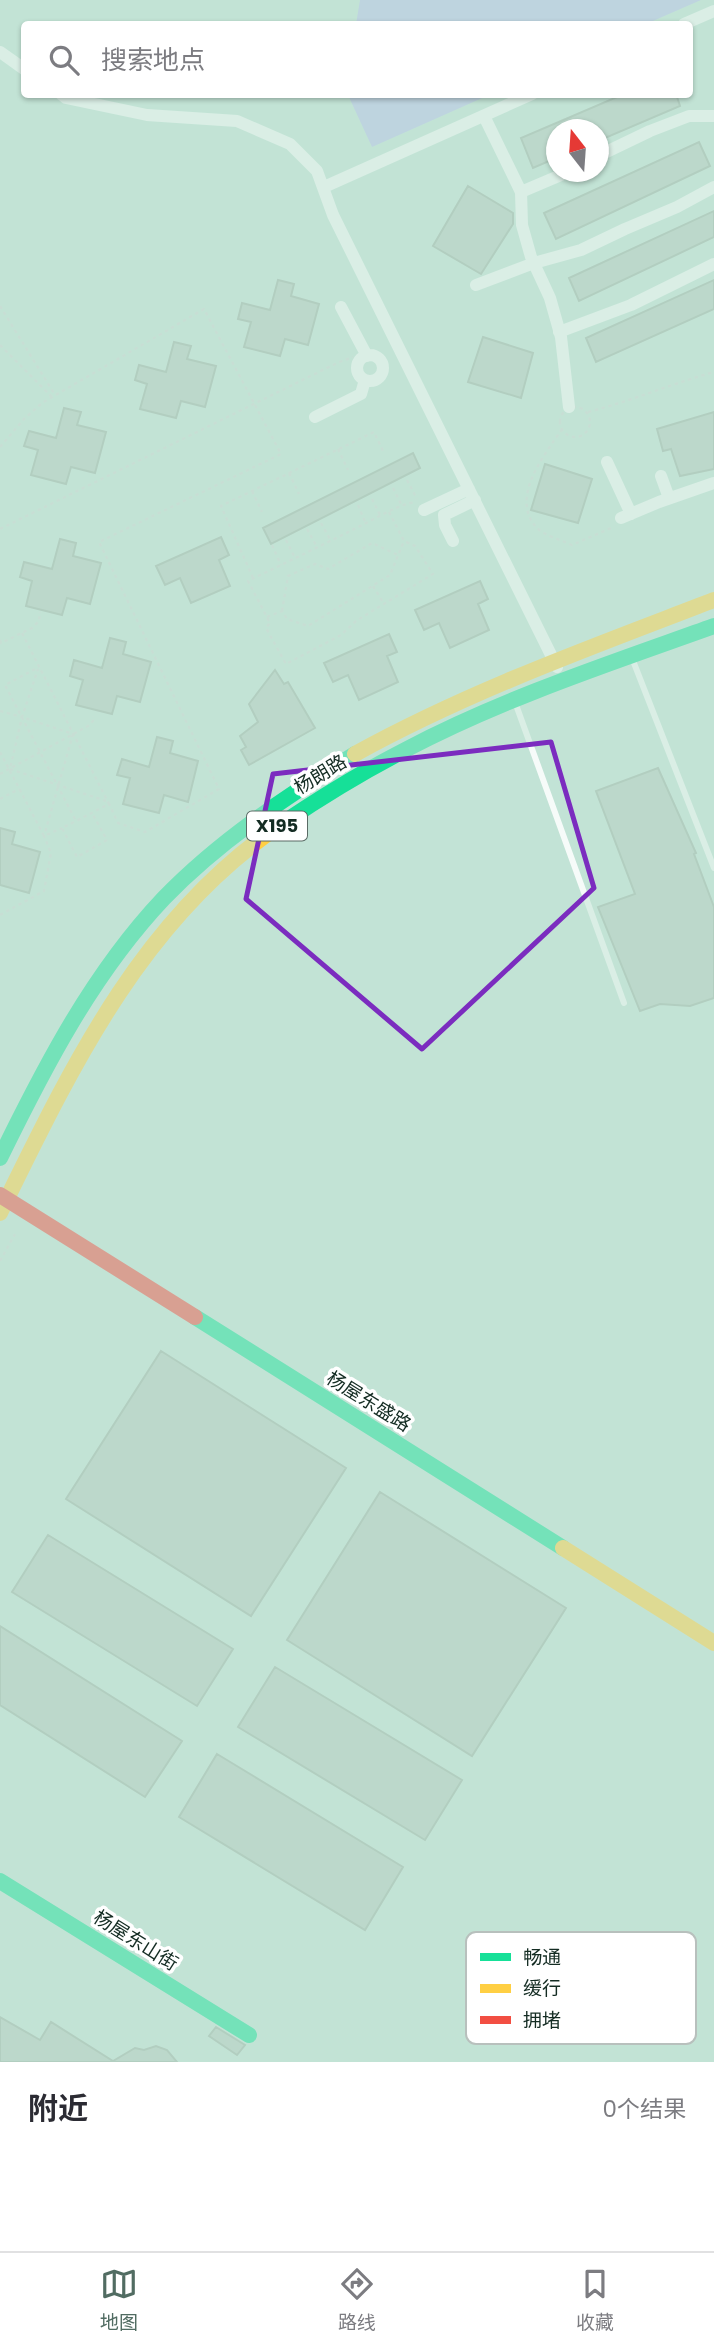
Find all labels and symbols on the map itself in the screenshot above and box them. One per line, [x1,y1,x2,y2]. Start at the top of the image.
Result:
north arrow [546,119,609,182]
street label: 杨朗路 [289,748,352,801]
road number: X195 [247,812,307,840]
street label: 杨屋东盛路 [321,1365,416,1438]
street label: 杨屋东山街 [88,1904,183,1977]
legend [466,1932,696,2044]
text: 畅通 [523,1944,561,1971]
text: 缓行 [523,1975,561,2002]
text: 拥堵 [523,2007,561,2034]

